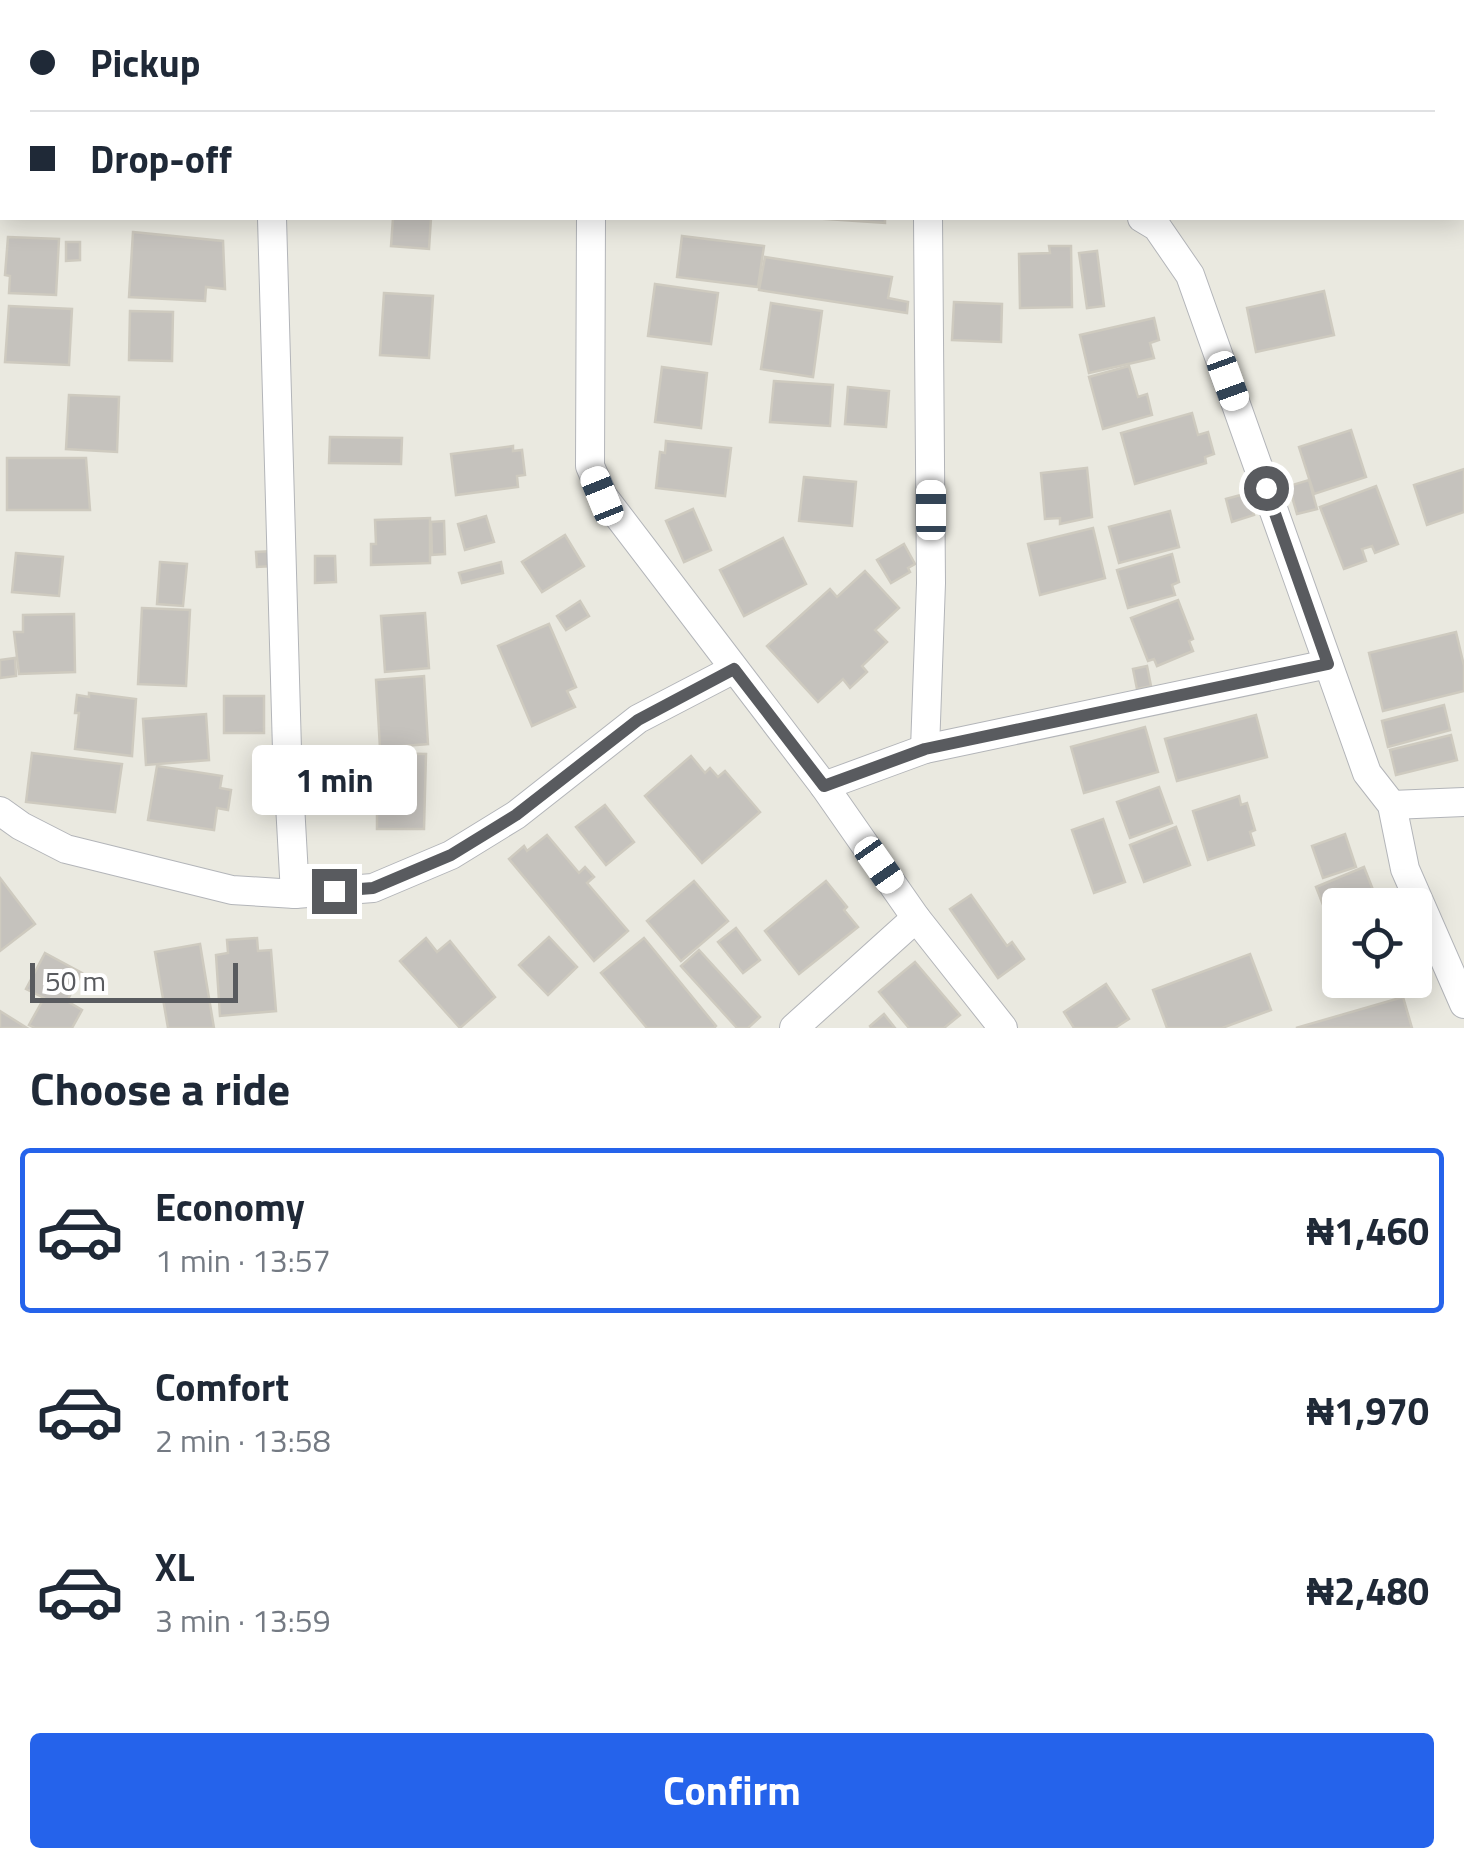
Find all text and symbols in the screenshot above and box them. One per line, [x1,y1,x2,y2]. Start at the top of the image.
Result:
text: Pickup [90,34,200,92]
text: Drop-off [90,130,232,188]
car [1204,348,1252,414]
car [577,463,627,529]
route start [1244,466,1289,511]
car [916,480,946,540]
callout: 1 min [252,746,416,816]
text: 1 min [296,756,373,804]
car [850,832,908,898]
route end [312,869,357,914]
map controls [1322,888,1432,998]
button: locate [1322,888,1432,998]
scale bar [30,958,238,1003]
text: 50 m [45,959,106,1002]
text: Choose a ride [30,1054,290,1122]
text: Economy [155,1178,305,1236]
icon: car [35,1186,125,1276]
text: ₦1,460 [1306,1202,1429,1260]
text: 1 min · 13:57 [155,1236,331,1284]
text: Comfort [155,1358,289,1416]
icon: car [35,1366,125,1456]
text: ₦1,970 [1306,1382,1429,1440]
text: 2 min · 13:58 [155,1416,331,1464]
text: XL [155,1538,195,1596]
icon: car [35,1546,125,1636]
text: ₦2,480 [1306,1562,1429,1620]
text: 3 min · 13:59 [155,1596,331,1644]
button: Confirm [30,1733,1434,1848]

